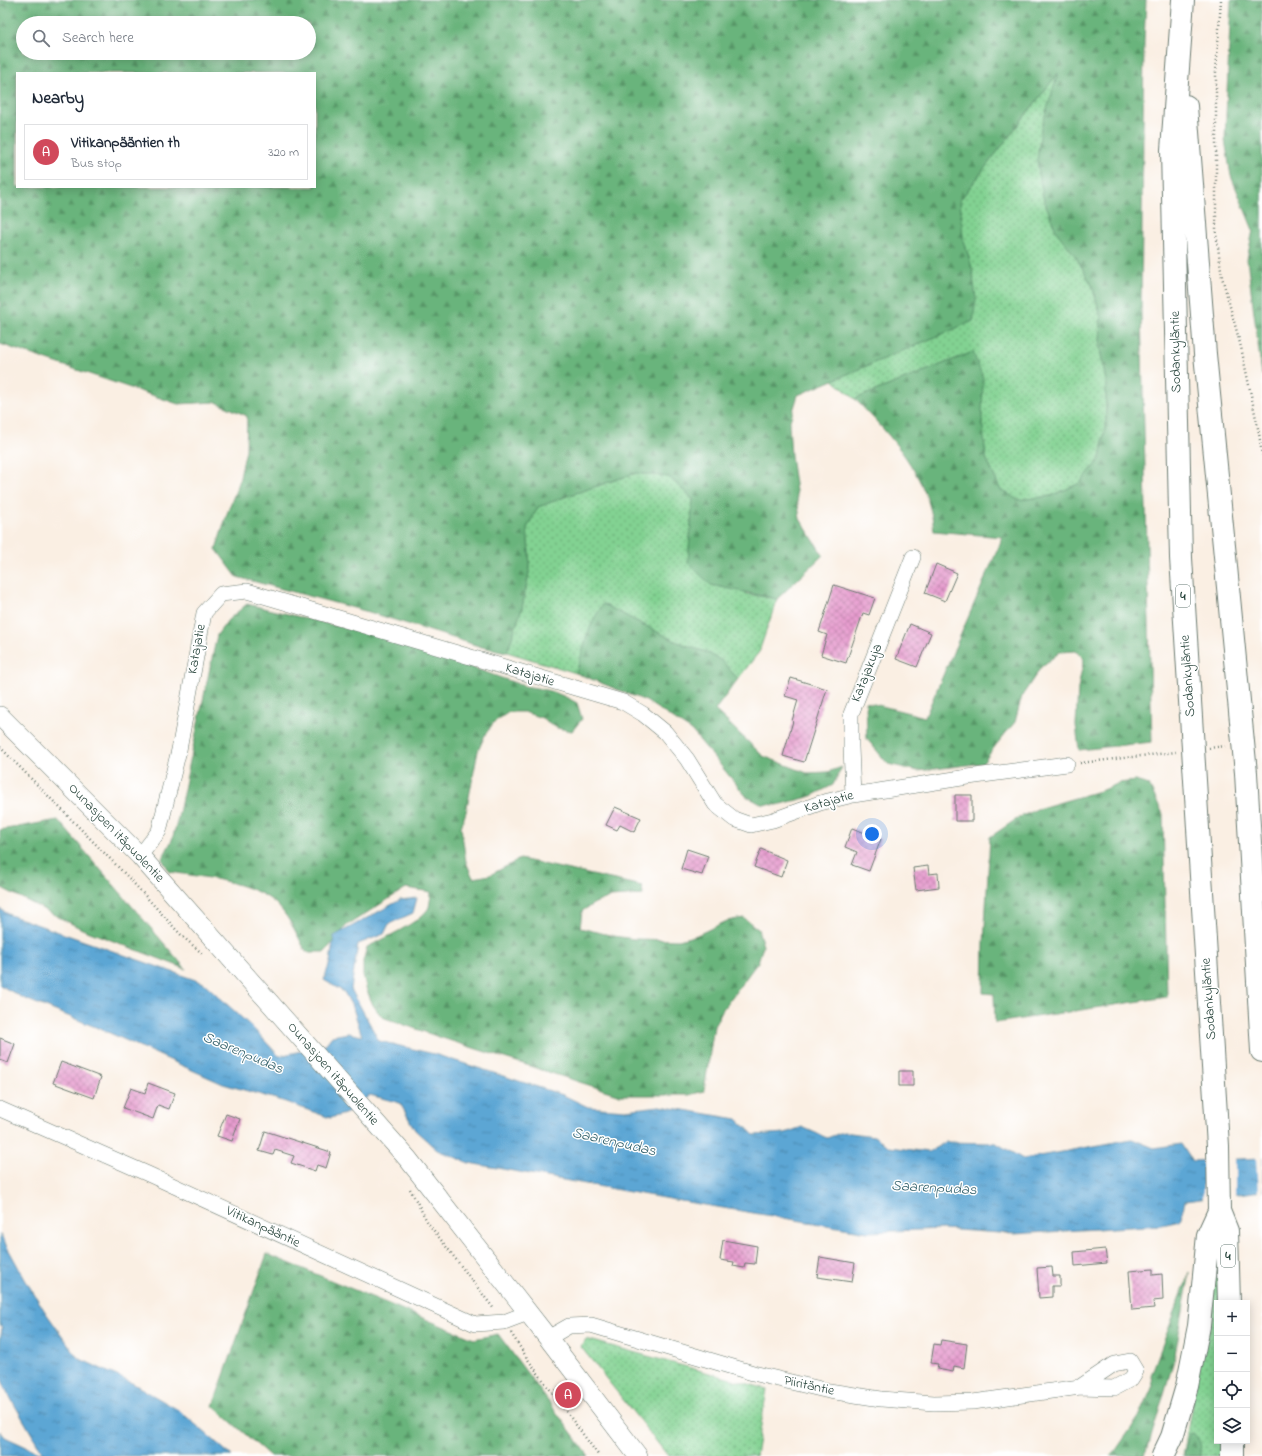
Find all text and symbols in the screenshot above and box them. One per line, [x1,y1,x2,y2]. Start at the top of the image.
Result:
search box [16,16,316,60]
icon: search [30,27,52,49]
text: Search here [62,27,134,49]
text: Nearby [32,86,84,111]
text: Vitikanpääntien th [71,132,180,154]
text: A [42,143,50,162]
text: 320 m [268,143,299,162]
text: Bus stop [71,154,122,173]
street label: Sodankyläntie [1165,310,1188,393]
road number: 4 [1176,585,1190,607]
street label: Katajatie [182,622,212,676]
street label: Sodankyläntie [1175,633,1202,718]
street label: Katajakuja [846,641,888,705]
street label: Katajatie [503,658,558,693]
street label: Ounasjoen itäpuolentie [63,778,170,888]
street label: Katajatie [802,785,857,819]
your location [862,824,882,844]
street label: Sodankyläntie [1196,956,1223,1041]
street label: Ounasjoen itäpuolentie [282,1018,384,1131]
water label: Saarenpudas [199,1026,287,1080]
water label: Saarenpudas [570,1122,658,1162]
water label: Saarenpudas [891,1175,978,1201]
street label: Vitikanpääntie [221,1200,304,1254]
road number: 4 [1221,1245,1235,1267]
map controls [1214,1300,1250,1444]
button: + [1214,1300,1250,1336]
button: − [1214,1336,1250,1372]
street label: Piiritäntie [782,1370,837,1402]
button: locate [1214,1372,1250,1408]
pin: A [555,1380,581,1410]
button: layers [1214,1408,1250,1444]

